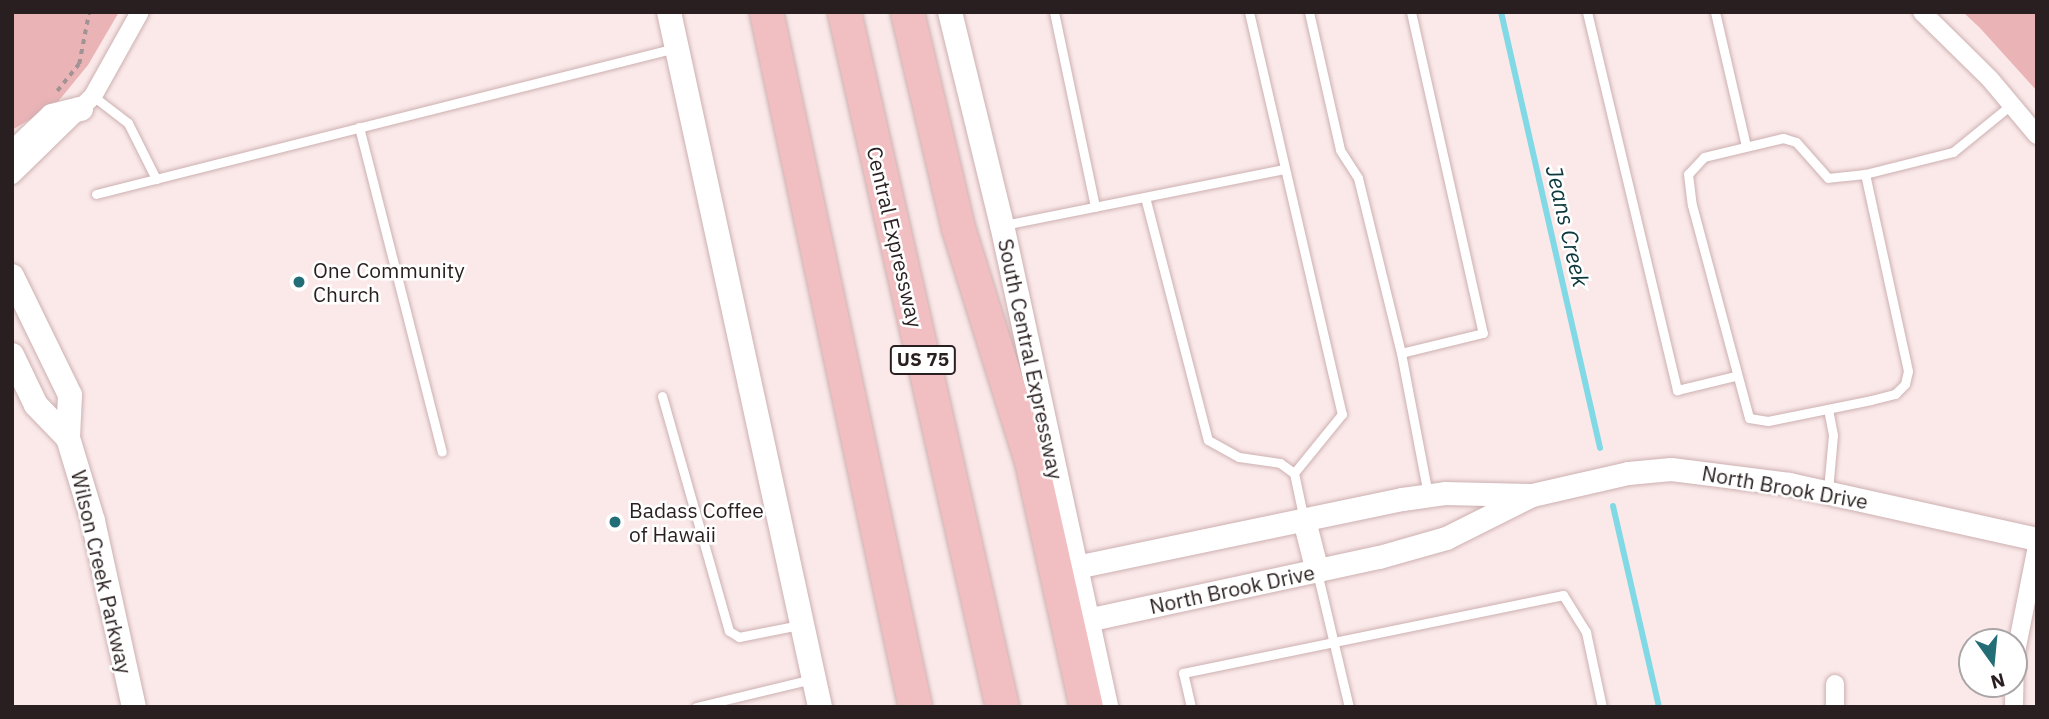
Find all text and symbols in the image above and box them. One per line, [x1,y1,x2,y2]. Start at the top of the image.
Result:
street label: Central Expressway [862,144,928,330]
water label: Jeans Creek [1541,163,1595,289]
street label: South Central Expressway [993,236,1069,482]
place label: One Community Church [313,257,465,307]
marker: One Community Church [291,274,307,290]
road number: US 75 [890,344,956,376]
street label: North Brook Drive [1700,460,1870,514]
street label: Wilson Creek Parkway [66,468,138,676]
place label: Badass Coffee of Hawaii [629,497,764,547]
marker: Badass Coffee of Hawaii [607,514,623,530]
street label: North Brook Drive [1147,559,1317,619]
north arrow [1958,628,2028,698]
text: N [1988,668,2008,695]

